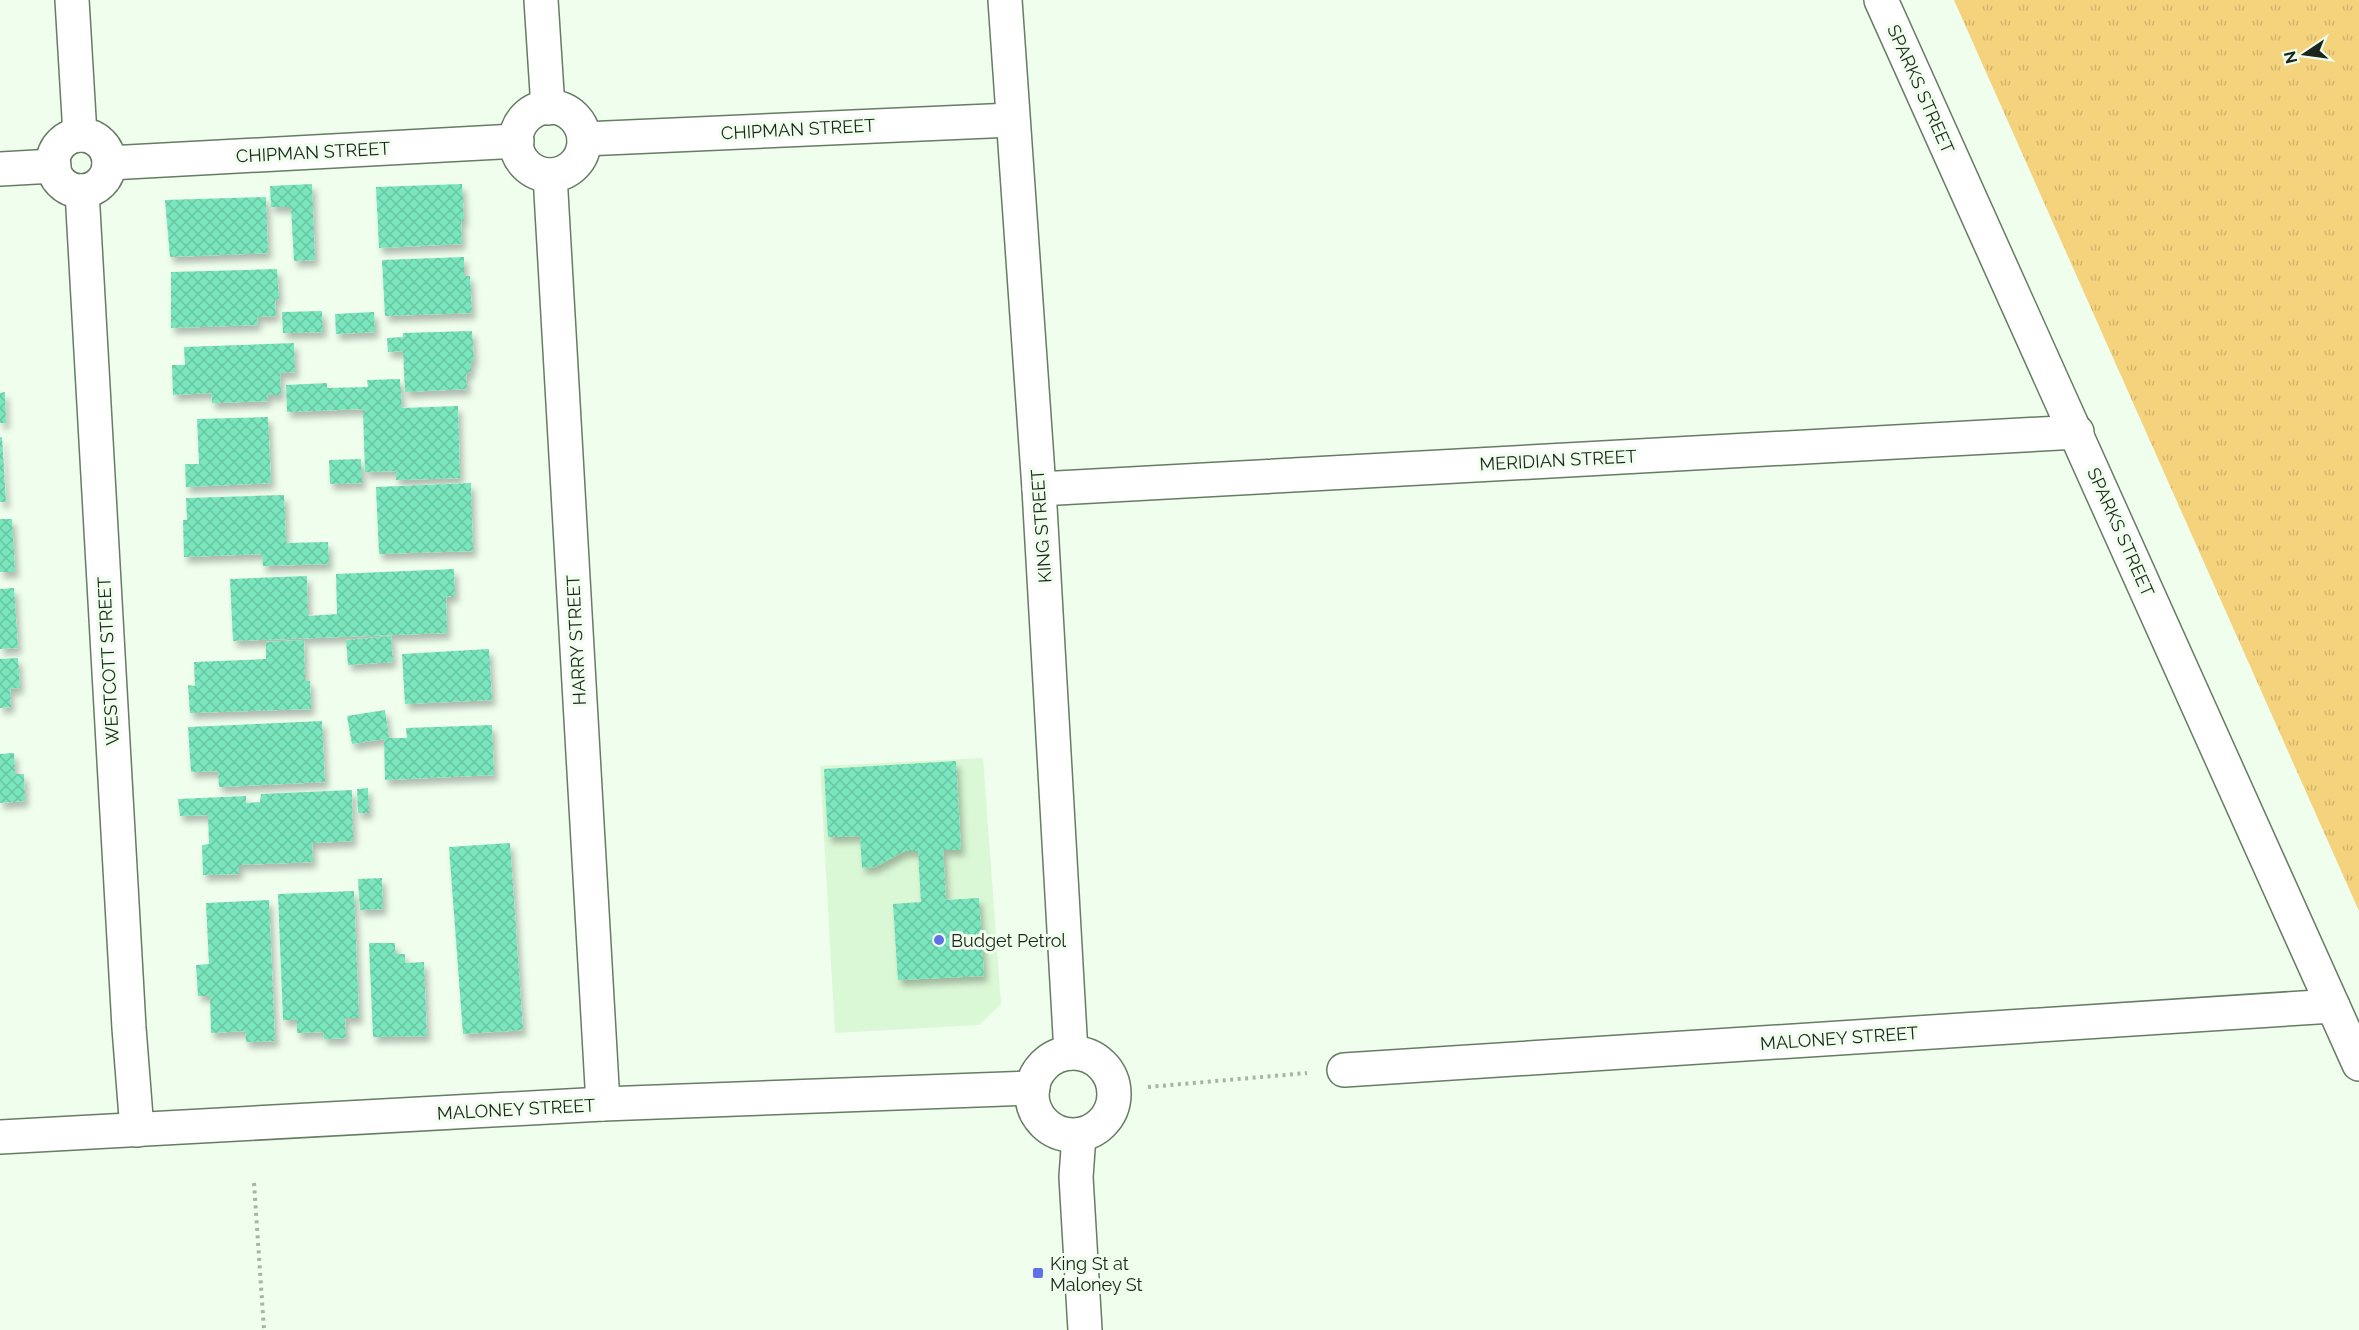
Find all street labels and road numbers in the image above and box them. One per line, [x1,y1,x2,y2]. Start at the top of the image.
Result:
street label: SPARKS STREET [1883,21,1959,157]
street label: CHIPMAN STREET [720,114,876,144]
street label: CHIPMAN STREET [235,137,391,167]
street label: MERIDIAN STREET [1479,445,1637,475]
street label: SPARKS STREET [2083,464,2159,600]
street label: KING STREET [1027,468,1055,584]
street label: HARRY STREET [562,574,590,706]
street label: WESTCOTT STREET [93,576,123,746]
street label: MALONEY STREET [1759,1022,1919,1054]
street label: MALONEY STREET [436,1094,596,1124]

